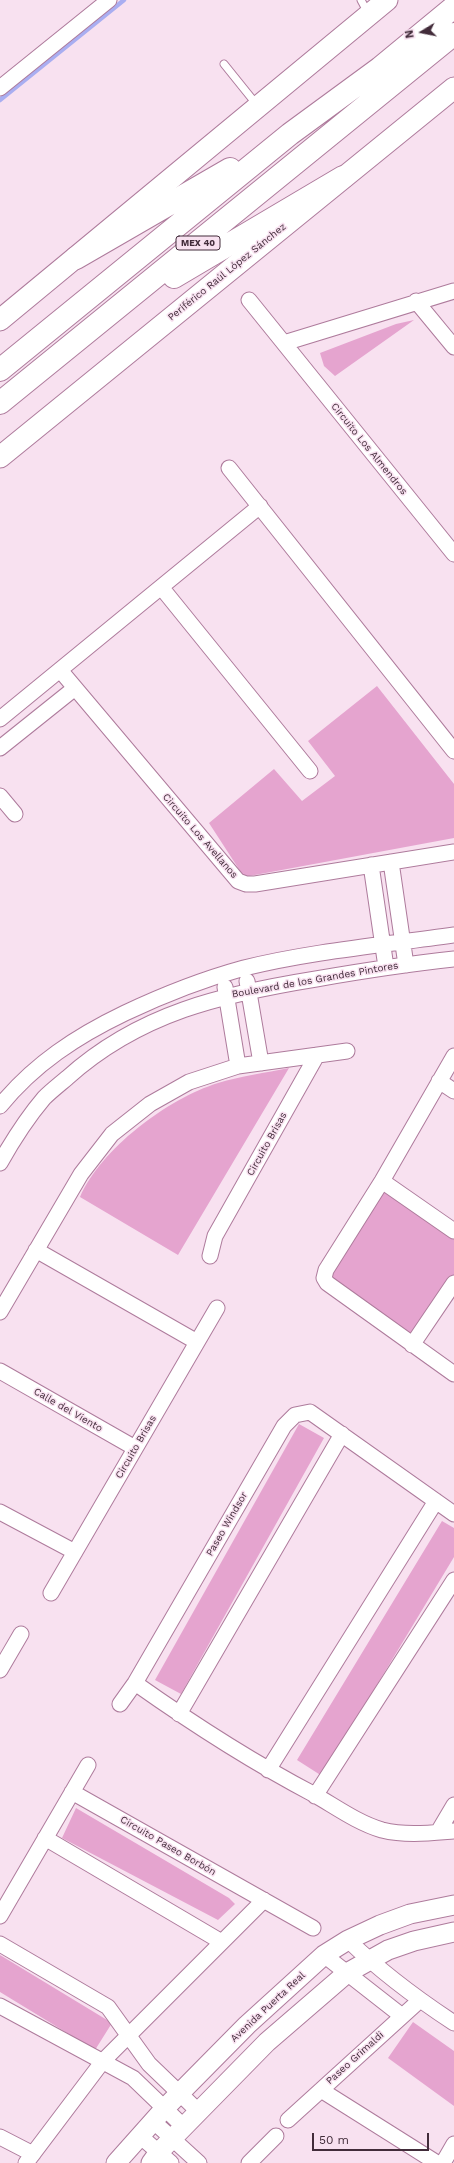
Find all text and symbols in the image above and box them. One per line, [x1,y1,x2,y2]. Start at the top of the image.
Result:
north arrow [402,12,442,52]
text: N [403,29,417,39]
street label: Periférico Raúl López Sánchez [166,221,288,323]
road number: MEX 40 [176,236,220,250]
street label: Circuito Los Almendros [328,401,410,497]
street label: Circuito Los Avellanos [160,791,240,881]
street label: Boulevard de los Grandes Pintores [231,959,399,1001]
street label: Circuito Brisas [245,1110,289,1178]
street label: Calle del Viento [31,1385,105,1435]
street label: Circuito Brisas [113,1413,159,1481]
street label: Paseo Windsor [204,1490,250,1558]
street label: Circuito Paseo Borbón [118,1814,218,1878]
street label: Avenida Puerta Real [228,1969,308,2045]
street label: Paseo Grimaldi [324,2029,386,2087]
scale bar [314,2125,431,2151]
text: 50 m [319,2133,349,2147]

